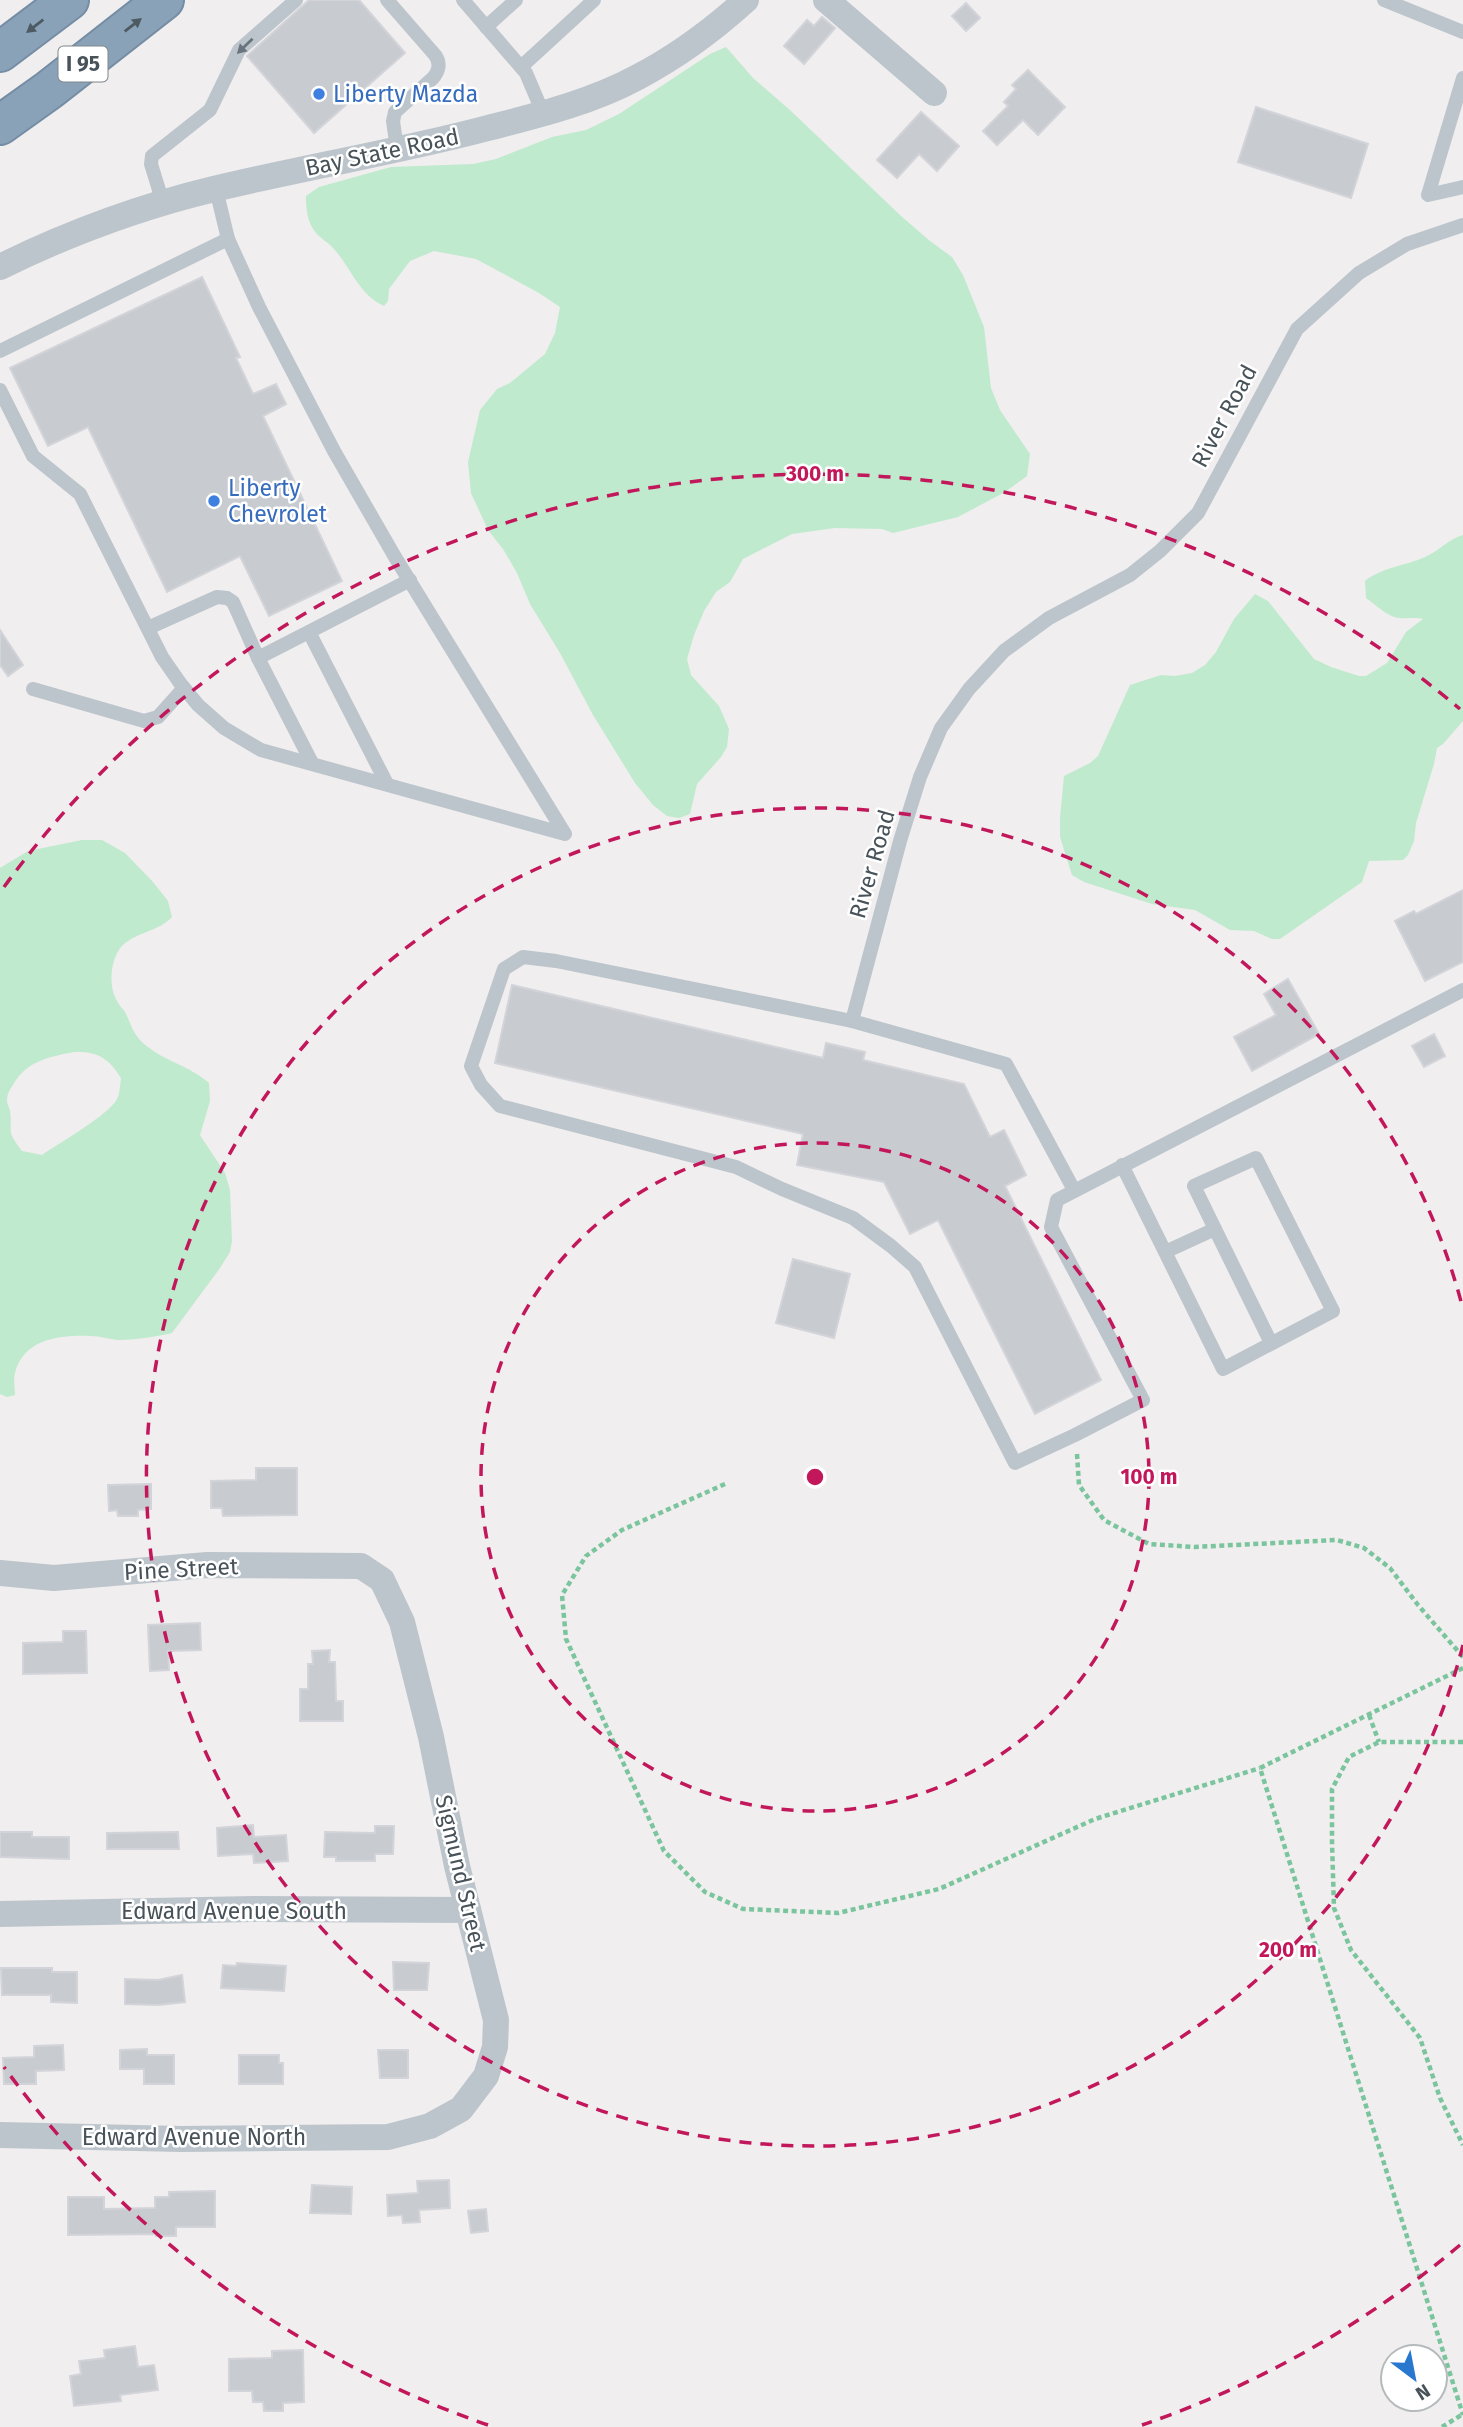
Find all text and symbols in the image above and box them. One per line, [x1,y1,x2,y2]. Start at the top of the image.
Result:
one-way arrow [26,19,44,34]
one-way arrow [124,19,142,33]
one-way arrow [237,37,254,54]
road number: I 95 [58,46,108,82]
place label: Liberty Mazda [333,80,478,108]
marker: Liberty Mazda [311,86,327,102]
street label: Bay State Road [303,122,461,182]
street label: River Road [1185,360,1263,472]
text: 300 m [785,461,844,487]
place label: Liberty Chevrolet [228,474,328,528]
marker: Liberty Chevrolet [206,493,222,509]
street label: River Road [843,806,901,922]
text: 100 m [1120,1464,1178,1490]
centre of rings [803,1465,827,1489]
street label: Pine Street [123,1552,240,1586]
street label: Sigmund Street [429,1792,493,1955]
street label: Edward Avenue South [121,1897,347,1925]
text: 200 m [1259,1937,1317,1963]
street label: Edward Avenue North [82,2123,306,2151]
north arrow [1379,2343,1449,2413]
text: N [1411,2379,1434,2405]

